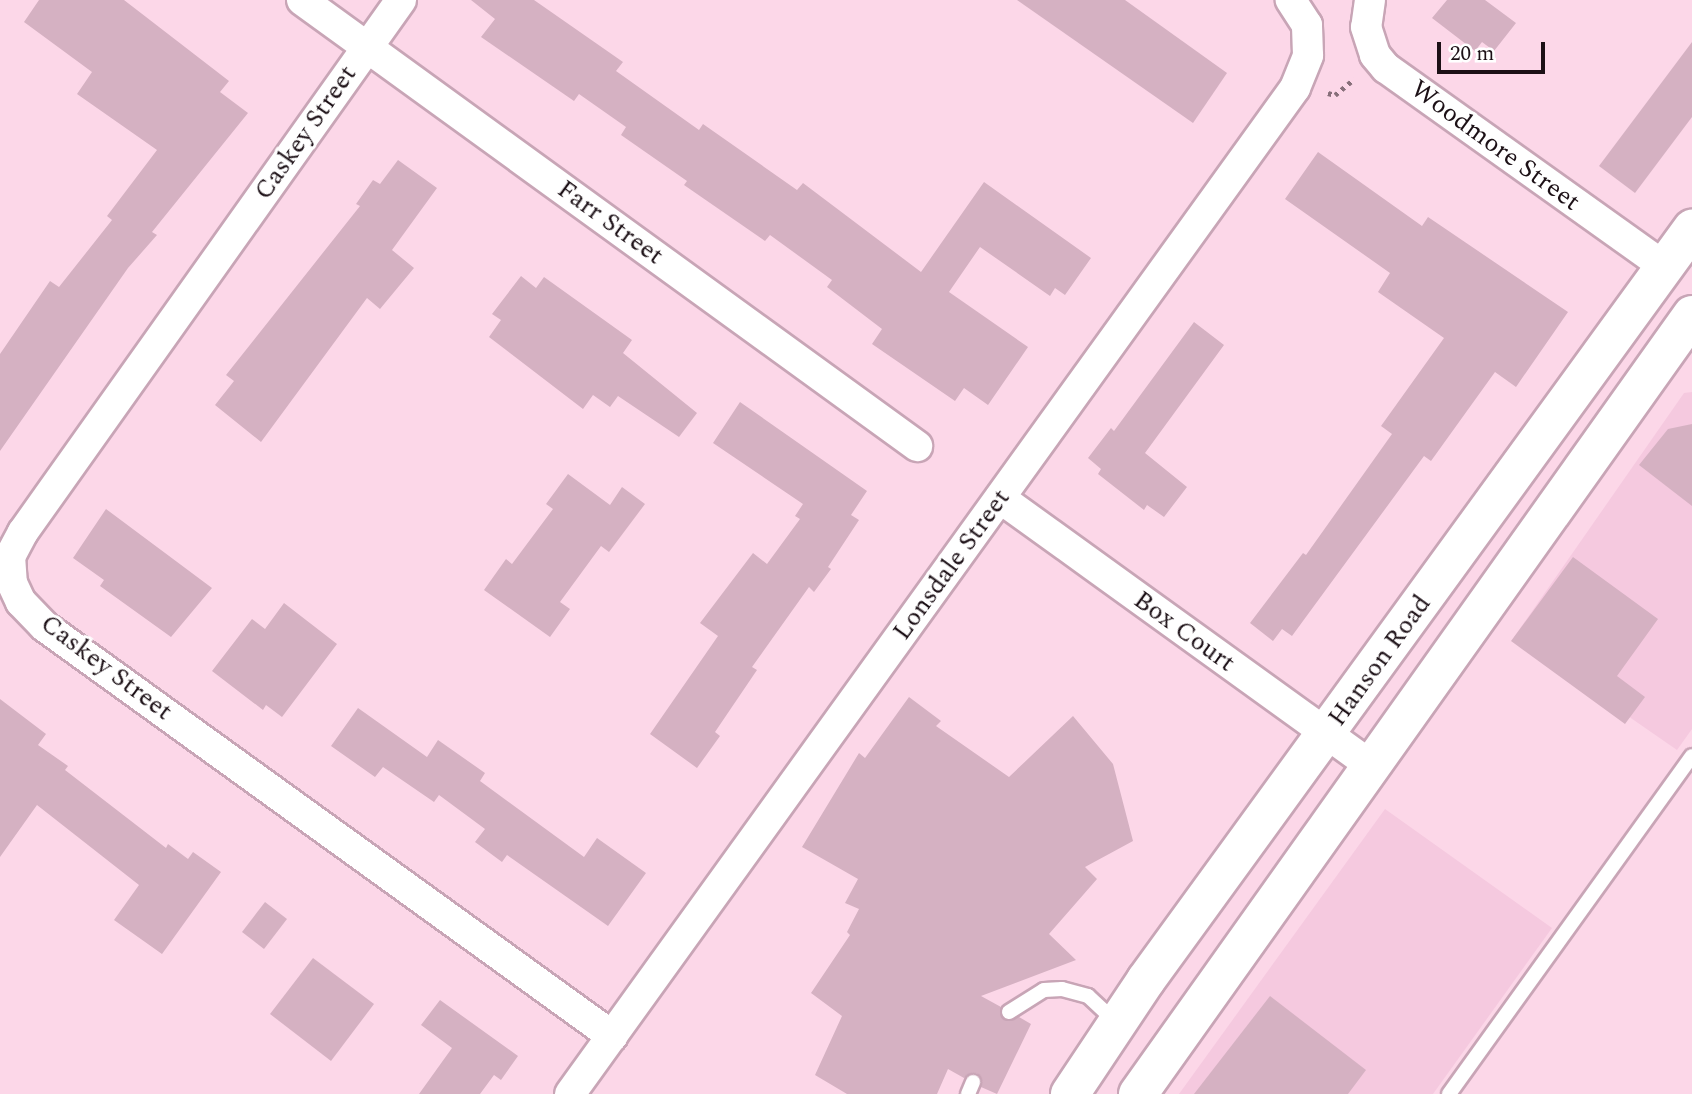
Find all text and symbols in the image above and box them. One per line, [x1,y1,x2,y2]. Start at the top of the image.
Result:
scale bar [1440,28,1548,72]
text: 20 m [1450,38,1494,70]
street label: Caskey Street [248,60,364,206]
street label: Woodmore Street [1404,74,1586,218]
street label: Farr Street [551,174,669,272]
street label: Lonsdale Street [887,483,1017,647]
street label: Box Court [1127,585,1241,679]
street label: Hanson Road [1322,589,1438,733]
street label: Caskey Street [34,608,178,728]

